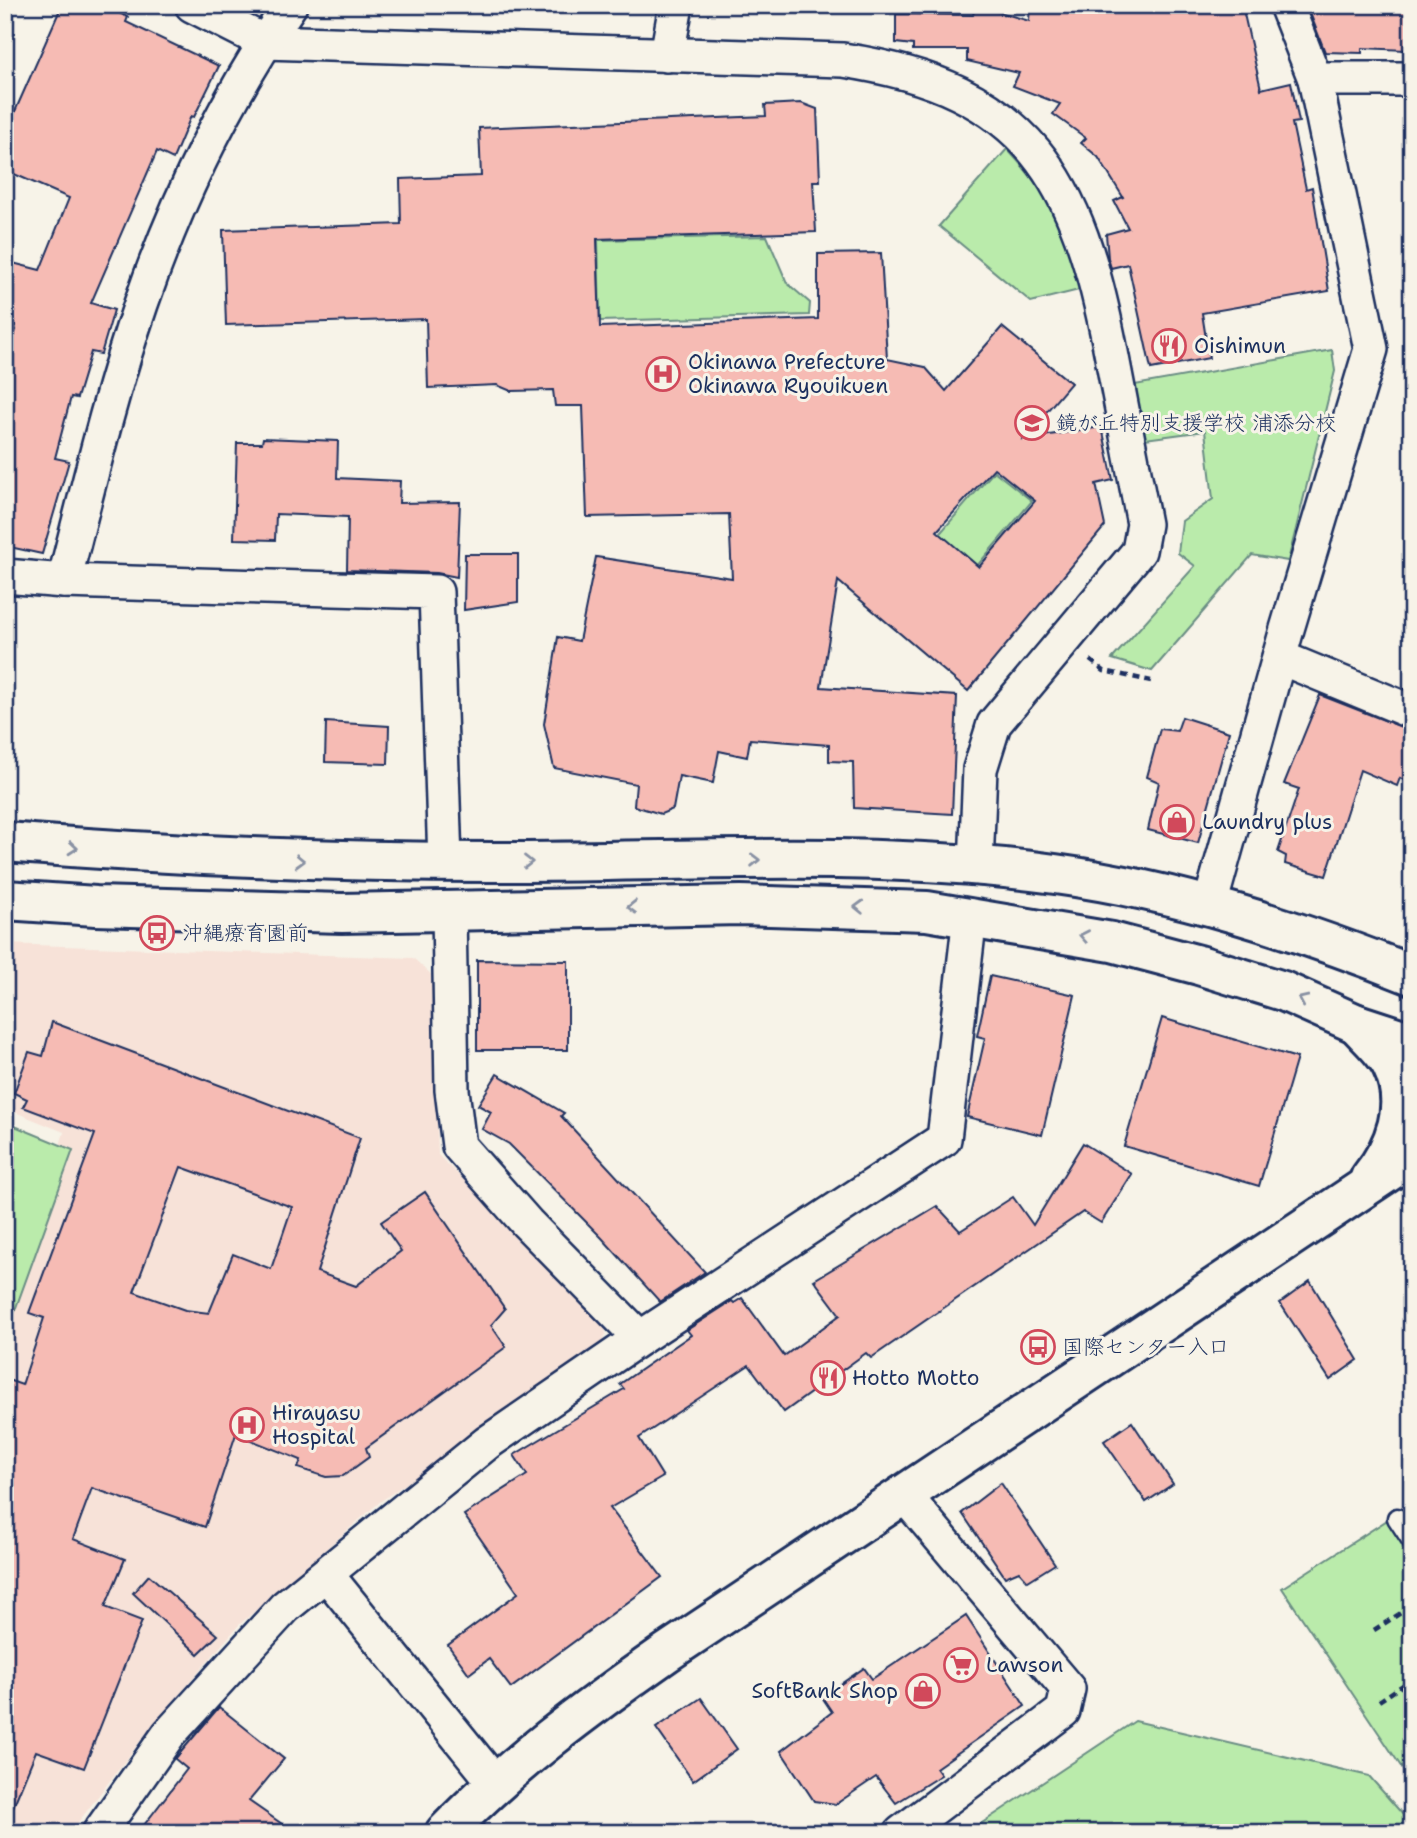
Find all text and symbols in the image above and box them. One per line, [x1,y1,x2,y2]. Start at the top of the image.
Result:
restaurant icon: Oishimun [1150,327,1188,365]
place label: Oishimun [1194,332,1286,360]
place label: Okinawa Prefecture Okinawa Ryouikuen [688,348,888,400]
hospital icon: Okinawa Prefecture Okinawa Ryouikuen [644,355,682,393]
school or university icon: 鏡が丘特別支援学校 浦添分校 [1013,404,1051,442]
place label: 鏡が丘特別支援学校 浦添分校 [1056,409,1336,437]
shop icon: Laundry plus [1158,803,1196,841]
place label: Laundry plus [1202,808,1332,836]
one-way arrow [68,840,79,855]
one-way arrow [751,852,761,868]
one-way arrow [295,853,306,868]
one-way arrow [523,854,534,870]
one-way arrow [626,899,637,915]
one-way arrow [853,899,864,914]
bus stop icon: 沖縄療育園前 [138,914,176,952]
place label: 沖縄療育園前 [182,919,308,947]
one-way arrow [1078,930,1090,945]
one-way arrow [1297,994,1310,1008]
bus stop icon: 国際センター入口 [1019,1328,1057,1366]
place label: 国際センター入口 [1062,1333,1229,1361]
restaurant icon: Hotto Motto [809,1359,847,1397]
place label: Hotto Motto [852,1364,979,1392]
place label: Hirayasu Hospital [272,1399,361,1451]
hospital icon: Hirayasu Hospital [228,1406,266,1444]
supermarket icon: Lawson [942,1646,980,1684]
place label: Lawson [986,1651,1064,1679]
shop icon: SoftBank Shop [904,1672,942,1710]
place label: SoftBank Shop [752,1677,898,1705]

